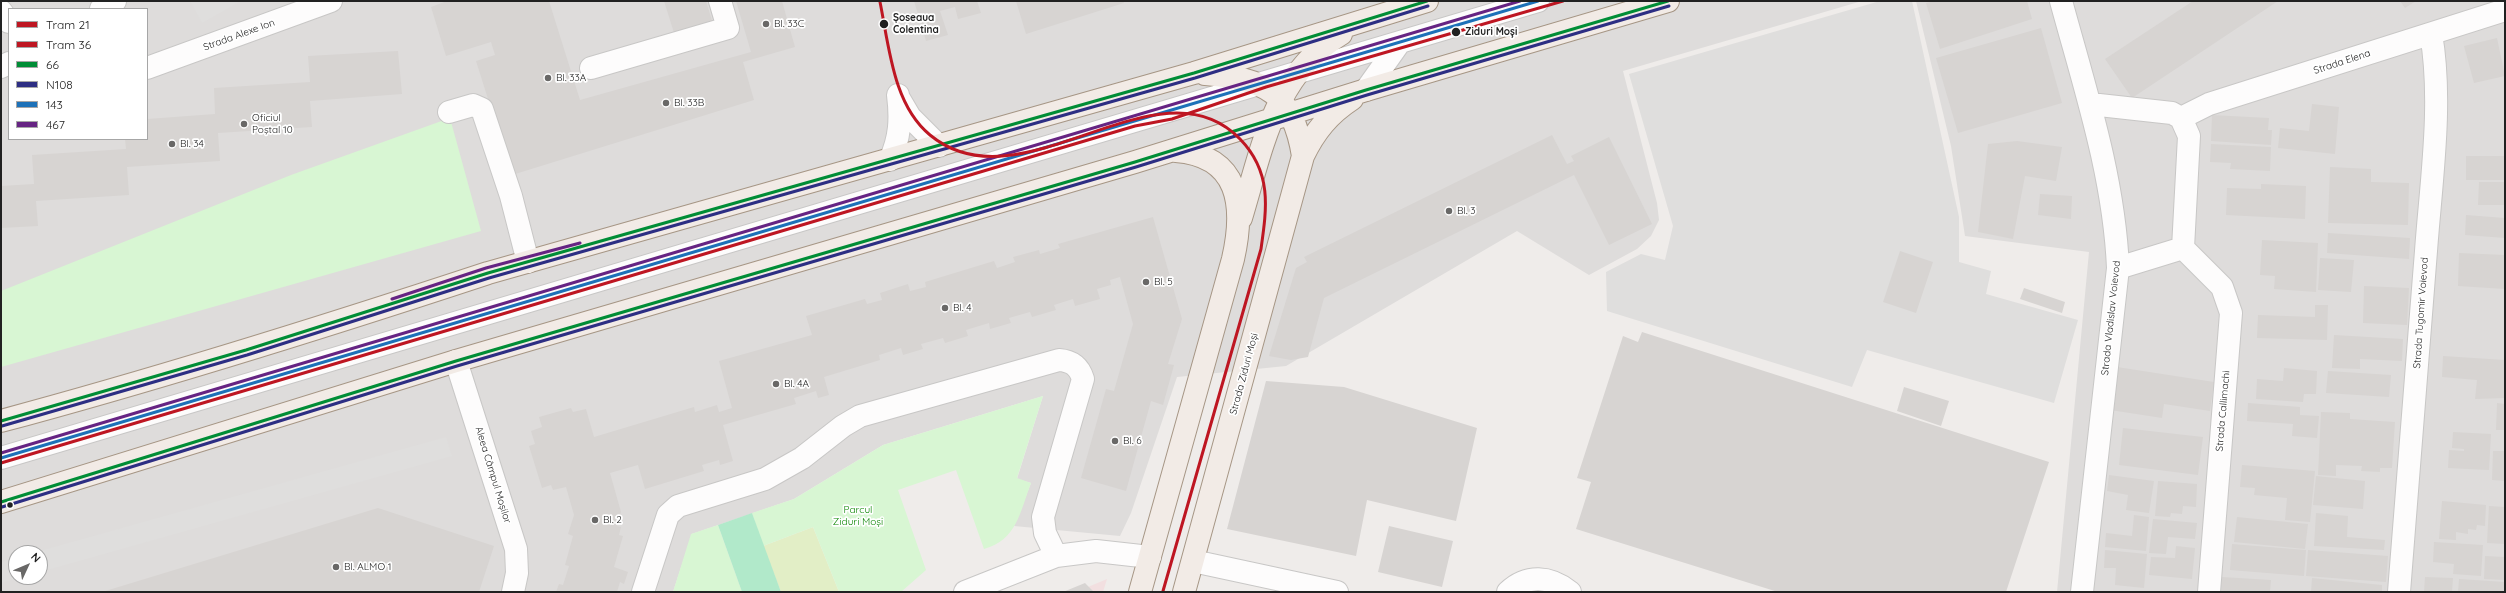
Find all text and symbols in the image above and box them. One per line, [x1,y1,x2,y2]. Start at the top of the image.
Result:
legend [8,8,148,140]
place label: Șoseaua Colentina [893,12,939,36]
street label: Strada Alexe Ion [202,16,276,54]
text: Tram 21 [46,17,90,32]
place label: Bl. 33C [774,18,804,30]
marker: Șoseaua Colentina [878,18,890,30]
marker: Bl. 33C [761,19,771,29]
marker: Ziduri Moși [1450,26,1462,38]
place label: Ziduri Moși [1465,26,1517,38]
text: Tram 36 [46,37,91,52]
street label: Strada Elena [2312,47,2372,77]
text: 66 [46,57,59,72]
place label: Bl. 33A [556,72,586,84]
marker: Bl. 33A [543,73,553,83]
text: N108 [46,77,73,92]
text: 143 [46,97,63,112]
place label: Bl. 33B [674,97,704,109]
marker: Bl. 33B [661,98,671,108]
place label: Oficiul Poştal 10 [252,112,293,136]
text: 467 [46,117,65,132]
marker: Oficiul Poştal 10 [239,119,249,129]
place label: Bl. 34 [180,138,204,150]
marker: Bl. 34 [167,139,177,149]
place label: Bl. 3 [1457,205,1476,217]
marker: Bl. 3 [1444,206,1454,216]
street label: Strada Tugomir Voievod [2411,257,2431,369]
street label: Strada Vladislav Voievod [2099,260,2123,376]
place label: Bl. 5 [1154,276,1173,288]
marker: Bl. 5 [1141,277,1151,287]
place label: Bl. 4 [953,302,972,314]
marker: Bl. 4 [940,303,950,313]
street label: Strada Ziduri Moși [1227,332,1261,416]
street label: Strada Callimachi [2213,370,2233,452]
place label: Bl. 4A [784,378,809,390]
marker: Bl. 4A [771,379,781,389]
street label: Aleea Câmpul Moșilor [473,425,513,525]
place label: Bl. 6 [1123,435,1142,447]
marker: Bl. 6 [1110,436,1120,446]
unlabelled marker [5,500,15,510]
park label: Parcul Ziduri Moși [833,504,883,528]
place label: Bl. 2 [603,514,622,526]
marker: Bl. 2 [590,515,600,525]
north arrow [8,545,48,585]
text: N [28,550,44,565]
place label: Bl. ALMO 1 [344,561,391,573]
marker: Bl. ALMO 1 [331,562,341,572]

